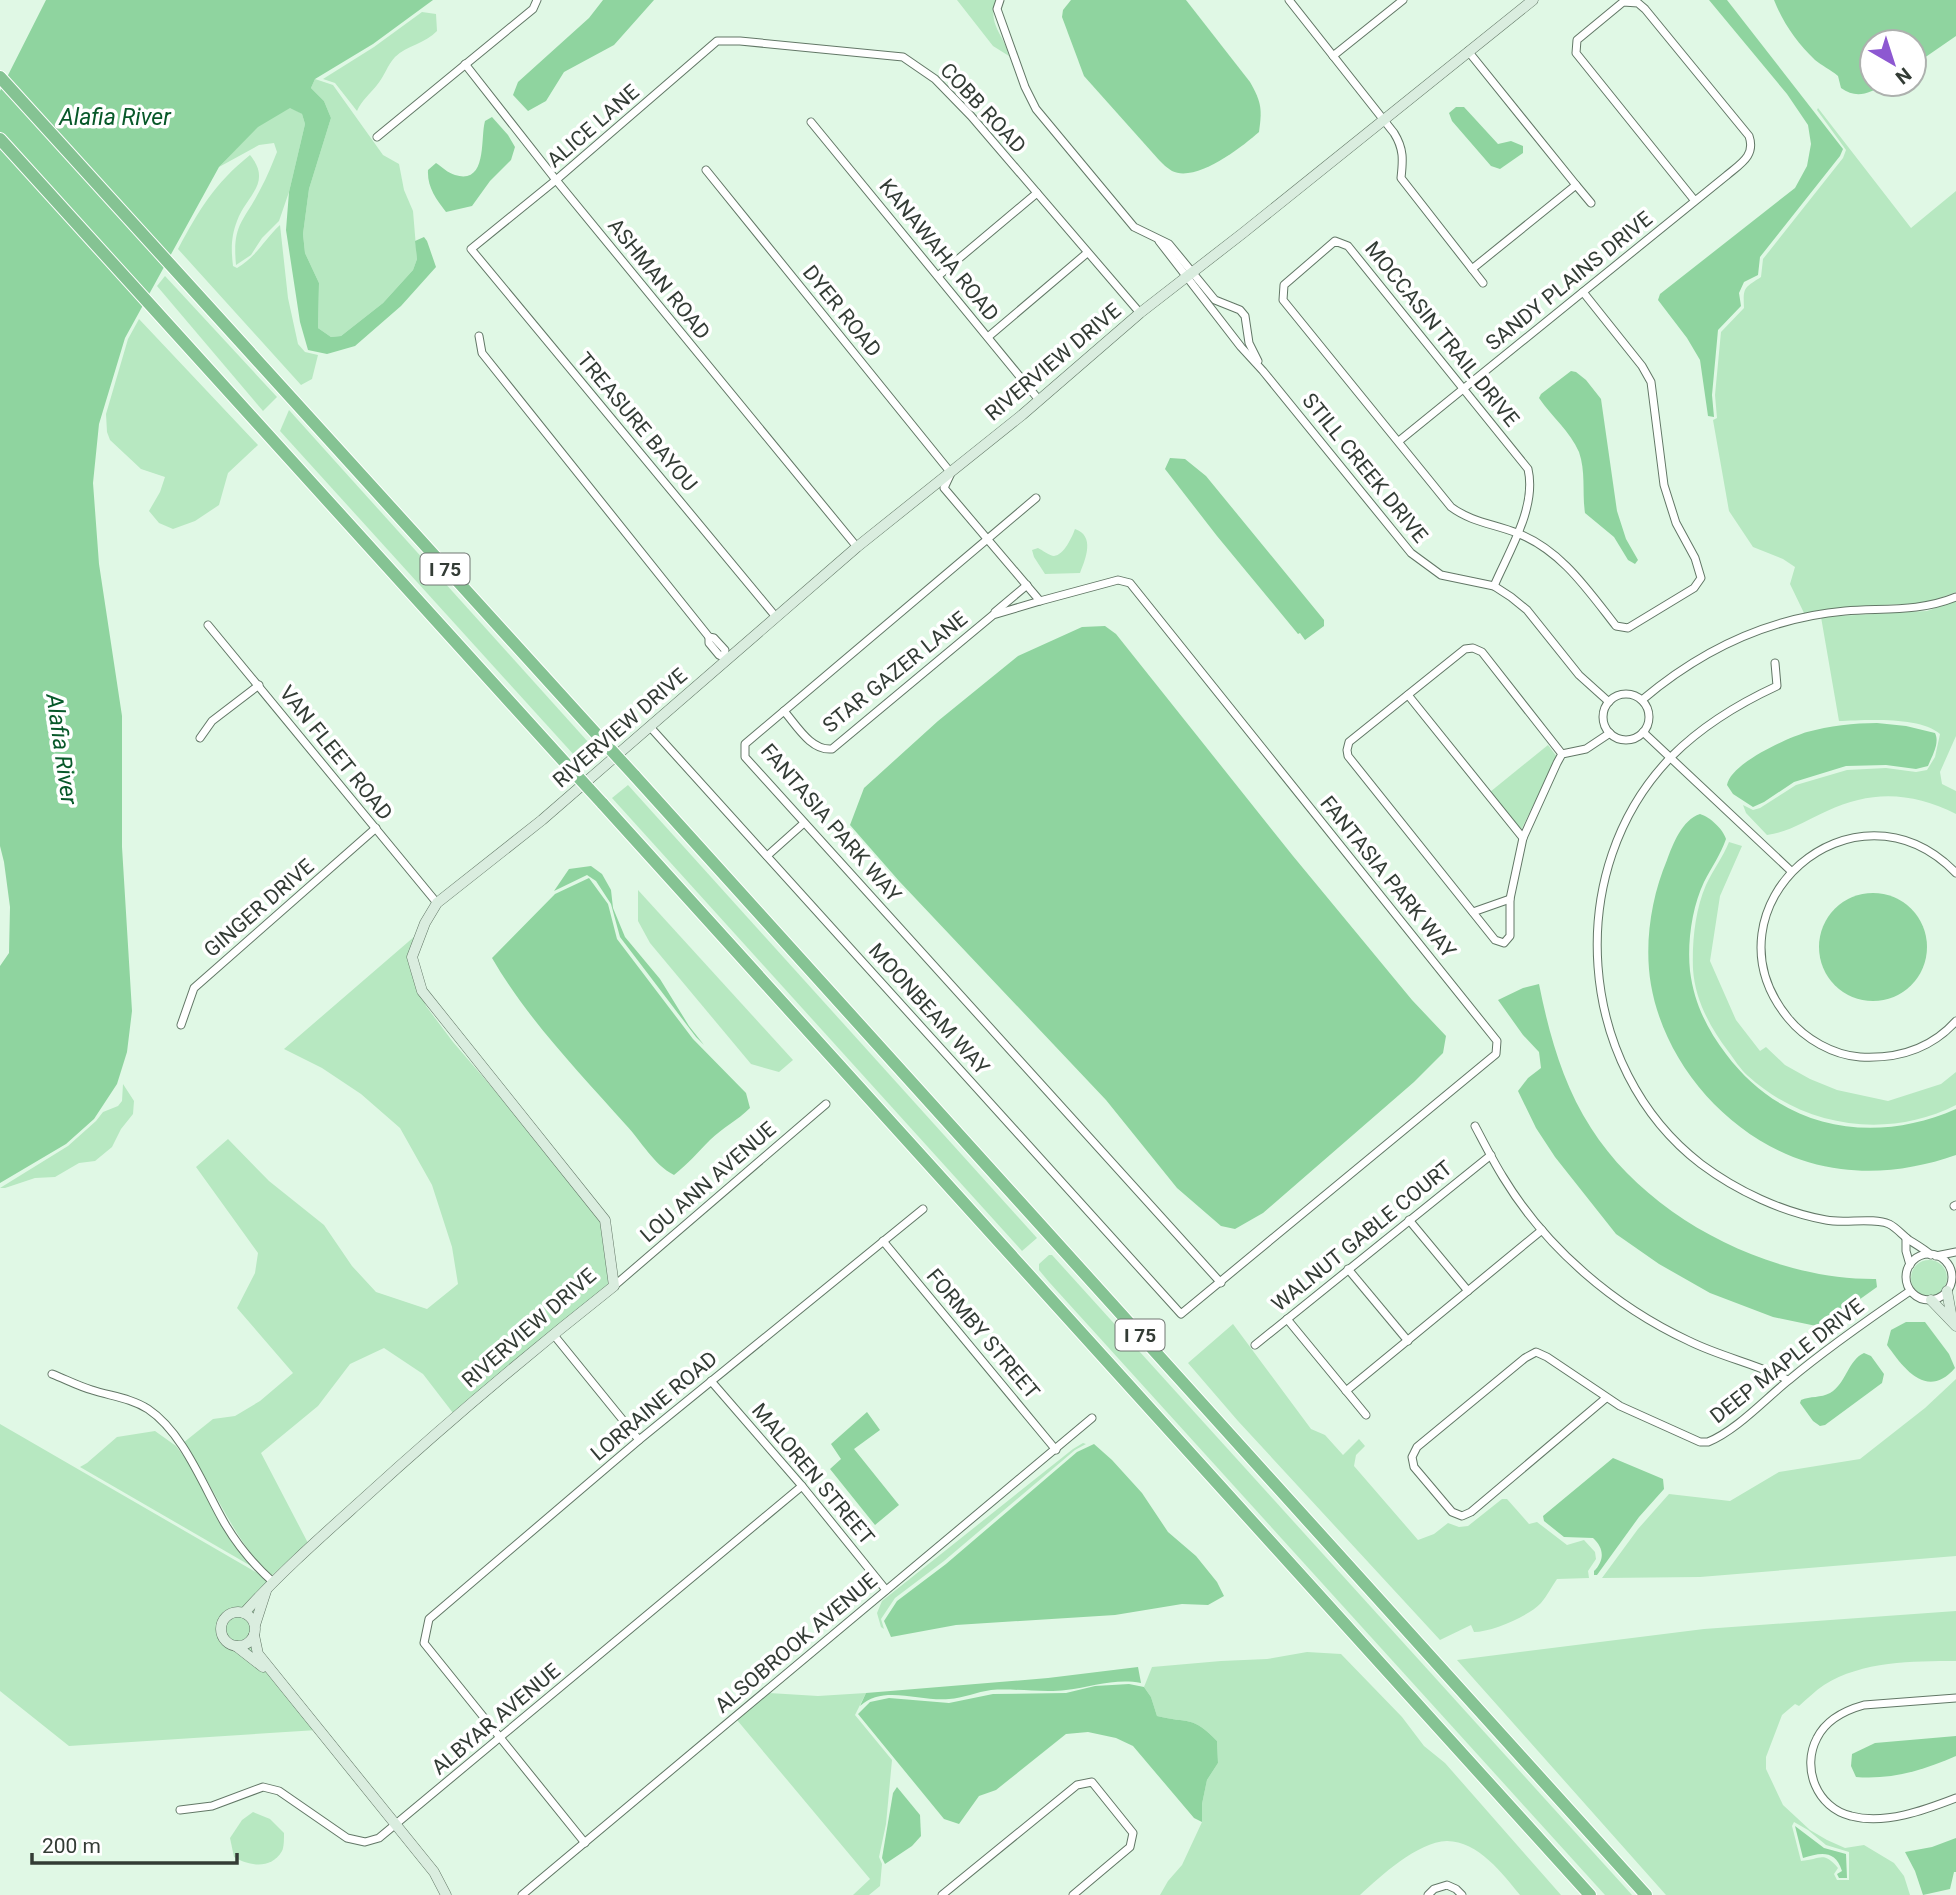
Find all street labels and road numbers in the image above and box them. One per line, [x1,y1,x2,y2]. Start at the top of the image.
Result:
street label: COBB ROAD [935,58,1031,158]
street label: ALICE LANE [542,80,644,172]
street label: KANAWAHA ROAD [874,174,1004,326]
street label: SANDY PLAINS DRIVE [1481,207,1657,355]
street label: ASHMAN ROAD [603,214,715,344]
street label: MOCCASIN TRAIL DRIVE [1360,237,1524,431]
street label: DYER ROAD [798,260,886,362]
street label: RIVERVIEW DRIVE [980,298,1126,426]
street label: TREASURE BAYOU [572,348,702,496]
street label: STILL CREEK DRIVE [1297,389,1433,548]
road number: I 75 [420,554,470,584]
street label: STAR GAZER LANE [818,606,972,738]
street label: RIVERVIEW DRIVE [548,663,692,793]
street label: VAN FLEET ROAD [275,681,397,825]
street label: FANTASIA PARK WAY [756,739,906,907]
street label: FANTASIA PARK WAY [1315,791,1461,963]
street label: GINGER DRIVE [199,854,319,962]
street label: MOONBEAM WAY [864,939,994,1080]
street label: LOU ANN AVENUE [635,1117,781,1247]
street label: WALNUT GABLE COURT [1267,1156,1457,1316]
street label: RIVERVIEW DRIVE [457,1263,601,1393]
street label: FORMBY STREET [922,1264,1045,1404]
street label: DEEP MAPLE DRIVE [1706,1294,1868,1428]
road number: I 75 [1116,1320,1164,1350]
street label: LORRAINE ROAD [586,1346,722,1466]
street label: MALOREN STREET [747,1399,879,1550]
street label: ALSOBROOK AVENUE [710,1568,882,1718]
street label: ALBYAR AVENUE [427,1658,565,1780]

